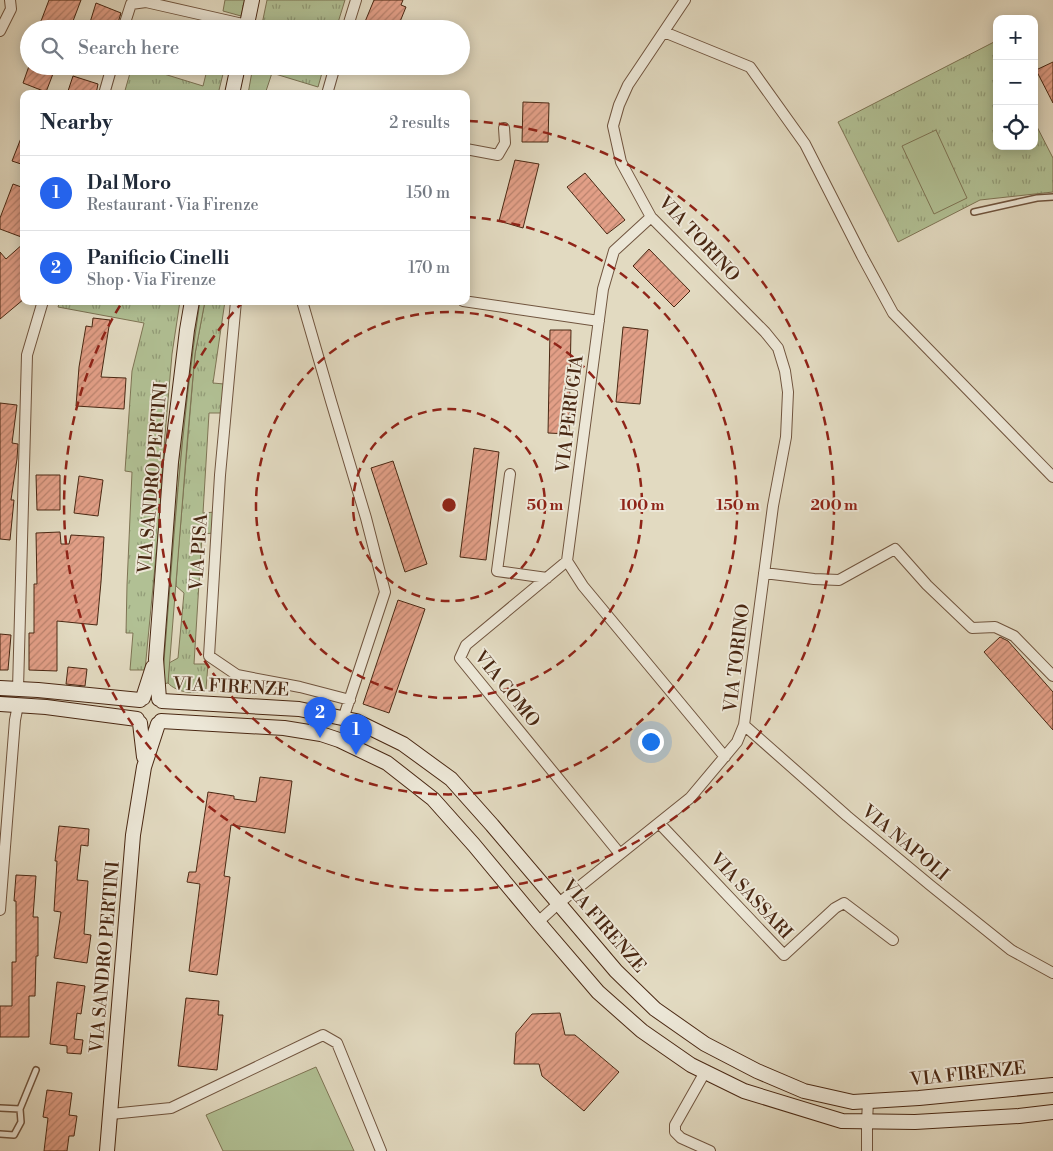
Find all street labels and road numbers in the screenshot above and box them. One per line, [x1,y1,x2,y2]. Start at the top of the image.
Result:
street label: VIA TORINO [653,191,745,287]
street label: VIA PERUGIA [551,353,589,475]
street label: VIA SANDRO PERTINI [133,381,173,576]
street label: VIA PISA [185,512,213,592]
street label: VIA TORINO [719,603,755,714]
street label: VIA COMO [468,645,545,732]
street label: VIA FIRENZE [171,672,290,702]
street label: VIA NAPOLI [856,799,953,886]
street label: VIA SASSARI [704,847,797,944]
street label: VIA SANDRO PERTINI [85,860,125,1055]
street label: VIA FIRENZE [556,874,651,977]
street label: VIA FIRENZE [908,1056,1027,1092]

